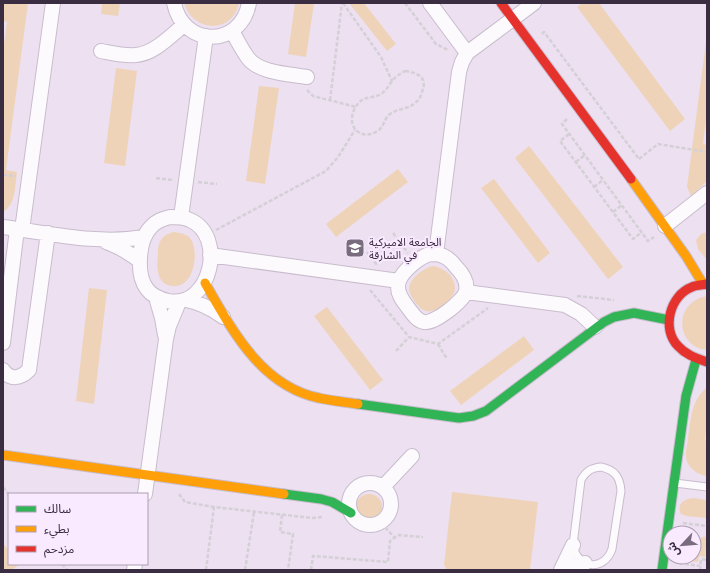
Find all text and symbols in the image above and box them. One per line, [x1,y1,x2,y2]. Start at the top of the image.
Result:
place label: الجامعة الاميركية في الشارقة [369,235,441,265]
school or university icon: الجامعة الاميركية في الشارقة [344,237,366,259]
legend [8,493,148,565]
text: سالك [44,501,71,516]
text: بطيء [44,521,70,539]
north arrow [662,525,702,565]
text: ش [663,540,683,559]
text: مزدحم [44,541,74,558]

